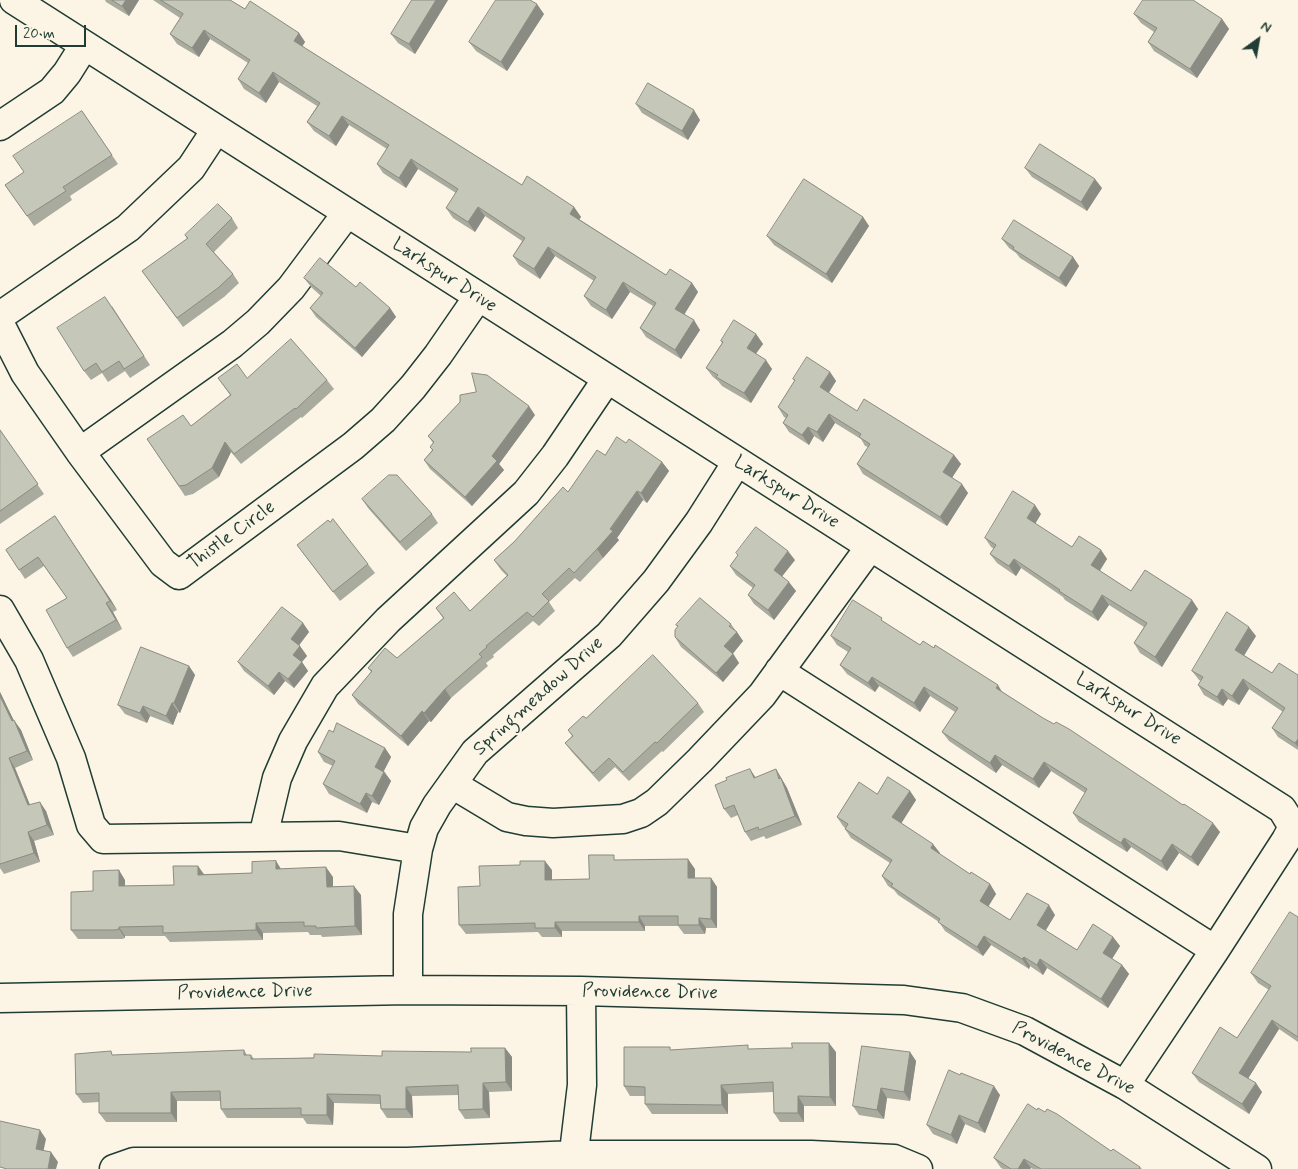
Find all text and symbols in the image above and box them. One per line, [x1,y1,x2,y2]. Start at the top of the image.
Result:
scale bar [18,15,89,47]
north arrow [1233,15,1283,65]
text: N [1257,17,1275,37]
text: 20 m [23,24,55,44]
street label: Larkspur Drive [387,234,501,318]
street label: Larkspur Drive [729,451,843,535]
street label: Thistle Circle [184,496,280,576]
street label: Springmeadow Drive [469,633,609,761]
street label: Larkspur Drive [1071,668,1185,752]
street label: Providence Drive [177,980,313,1006]
street label: Providence Drive [582,980,718,1006]
street label: Providence Drive [1008,1017,1138,1101]

